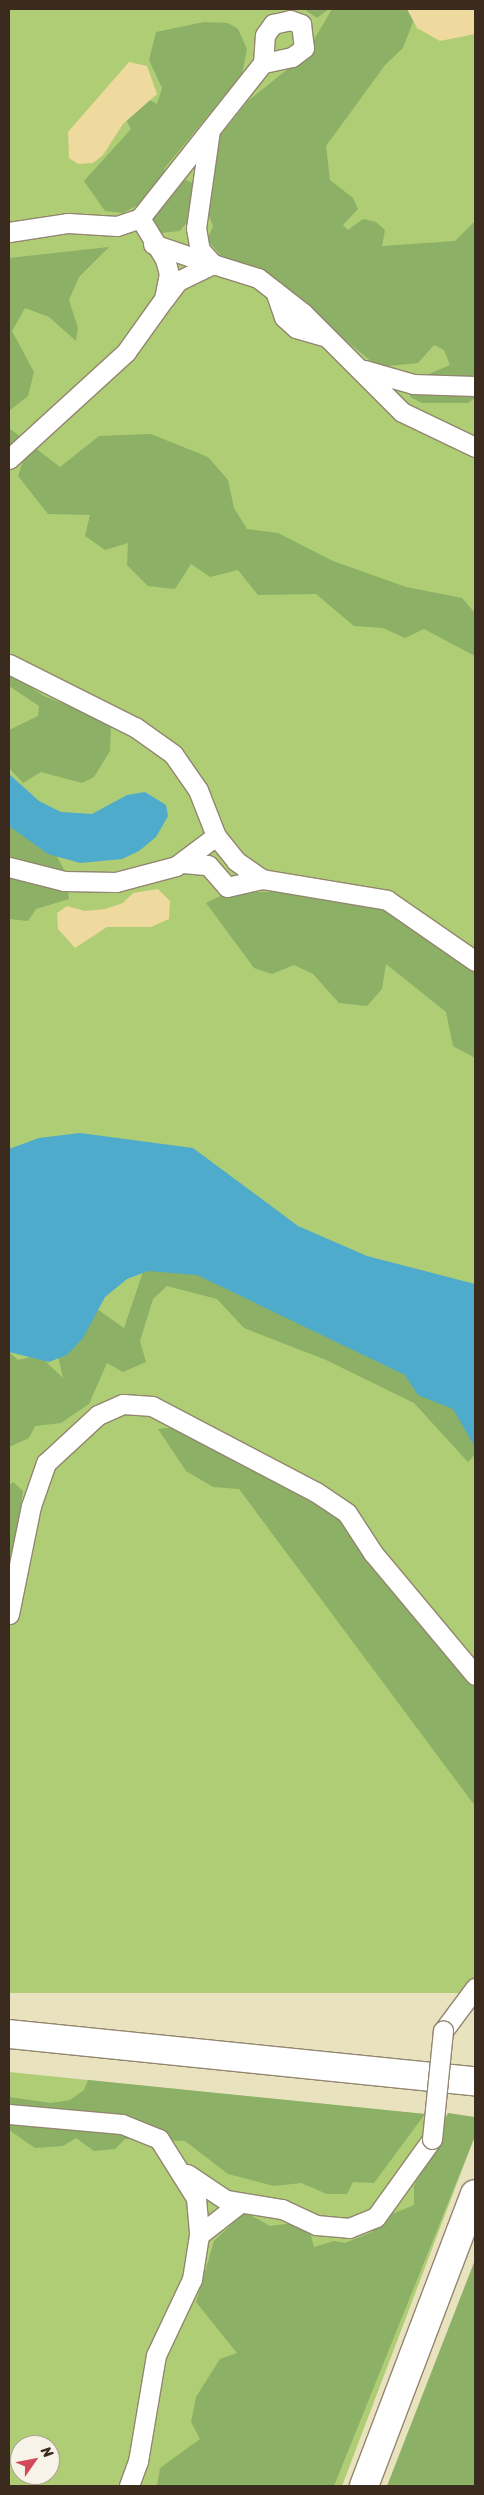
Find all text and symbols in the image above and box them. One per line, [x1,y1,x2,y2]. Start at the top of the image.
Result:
north arrow [10,2435,60,2485]
text: N [34,2441,60,2463]

